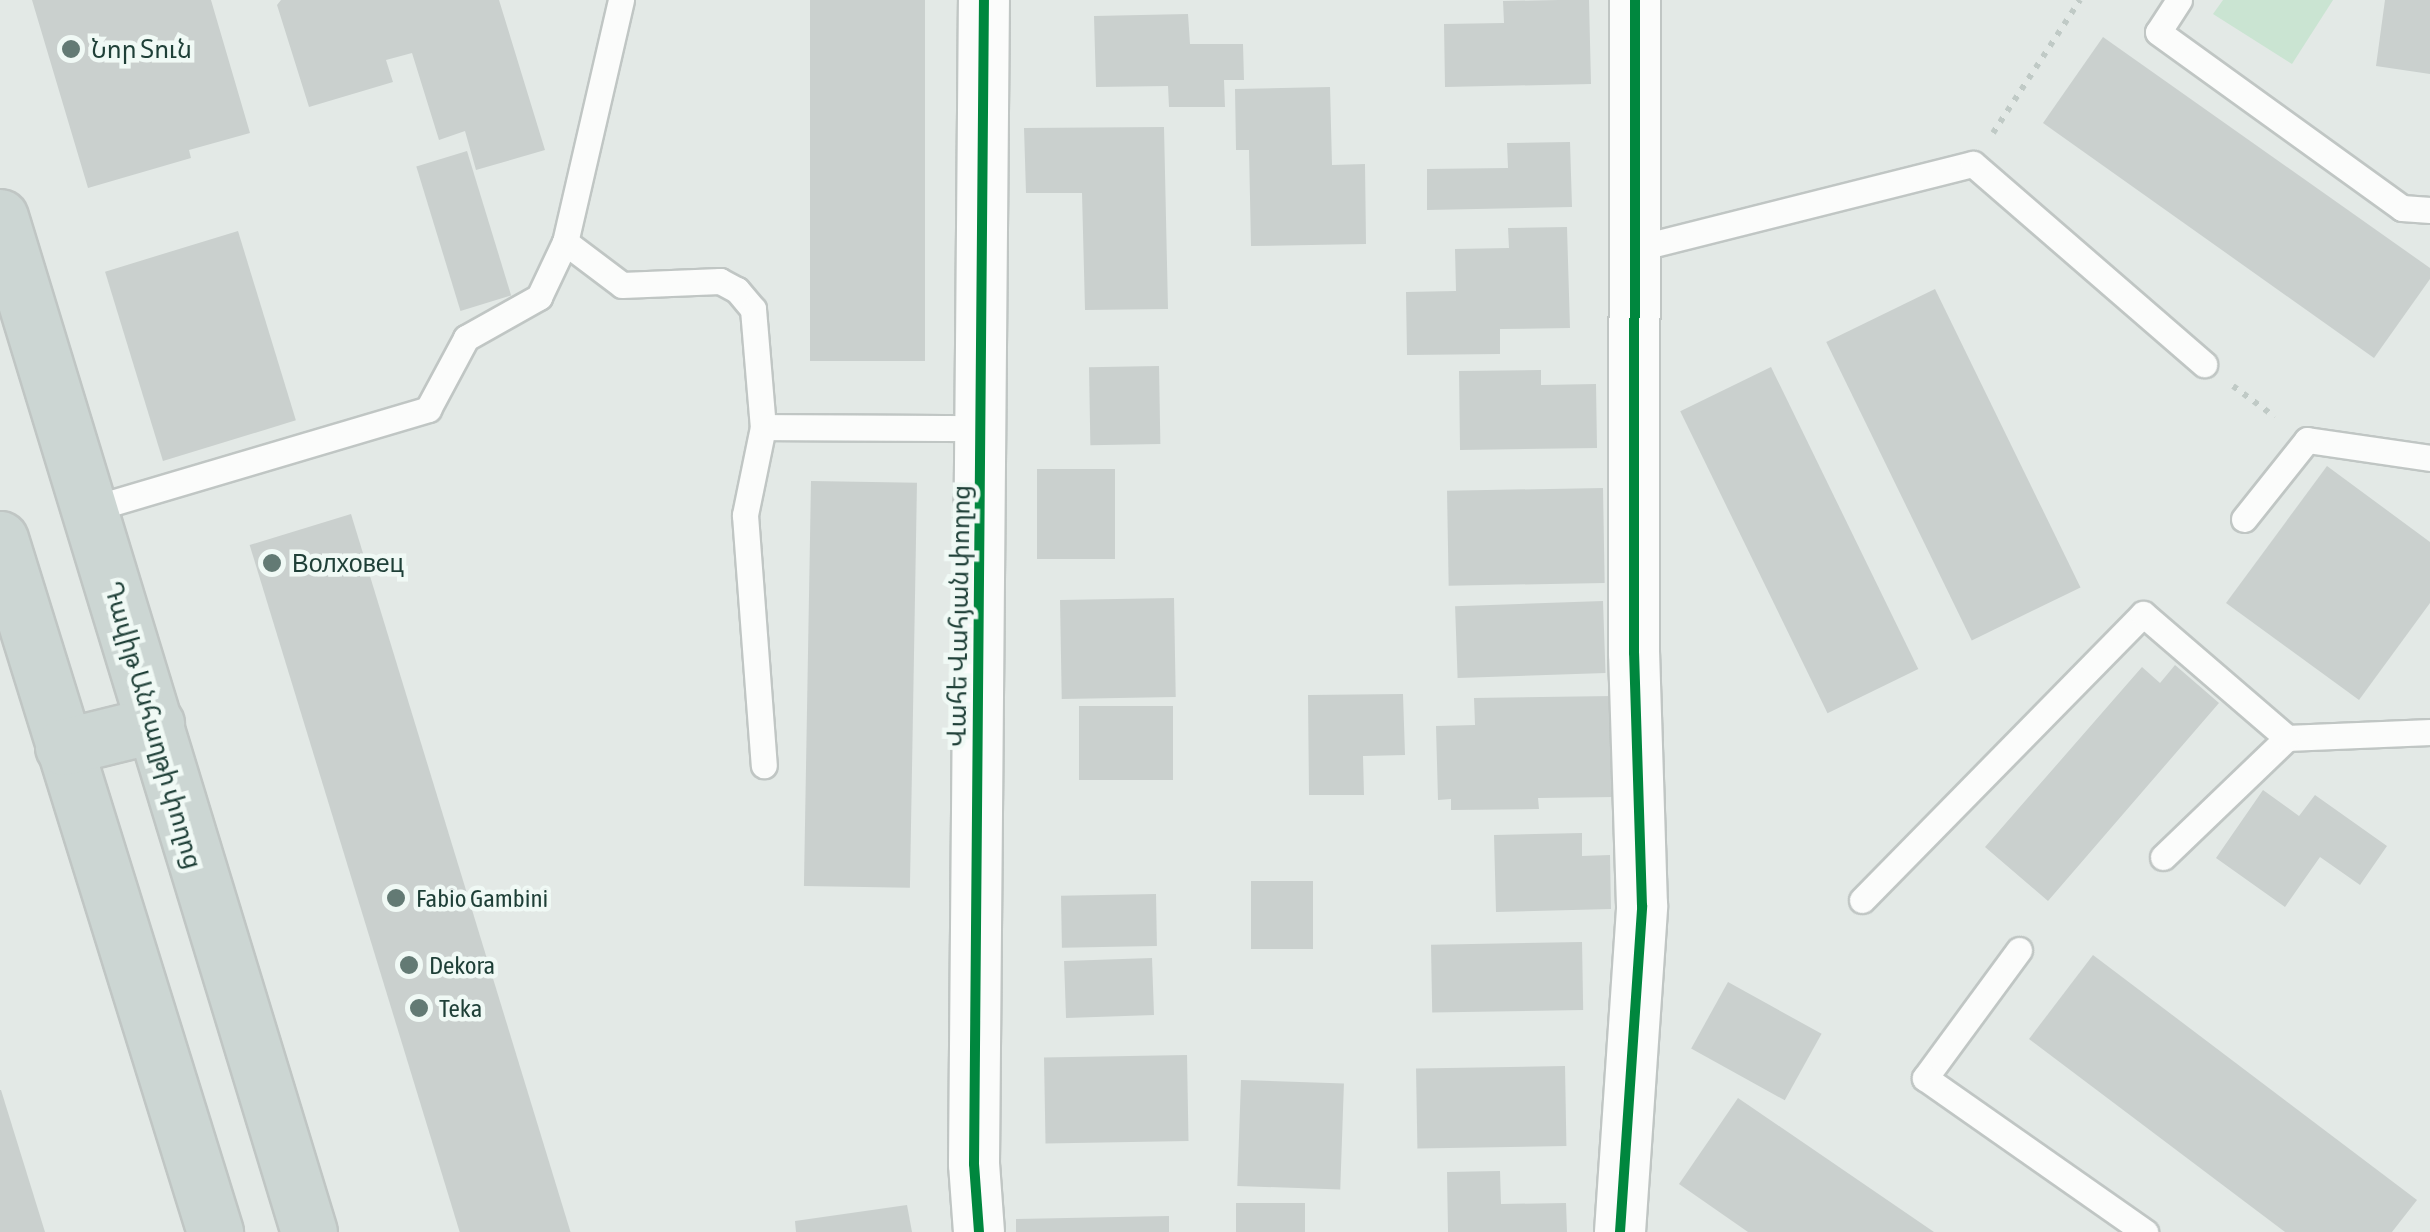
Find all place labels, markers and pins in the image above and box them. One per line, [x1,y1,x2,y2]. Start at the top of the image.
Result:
place label: Նոր Տուն [91,34,192,64]
marker: Նոր Տուն [60,38,82,60]
place label: Волховец [292,548,404,578]
marker: Волховец [261,552,283,574]
place label: Fabio Gambini [416,883,548,913]
marker: Fabio Gambini [385,887,407,909]
place label: Dekora [429,950,495,980]
marker: Dekora [398,954,420,976]
place label: Teka [439,993,482,1023]
marker: Teka [408,997,430,1019]

